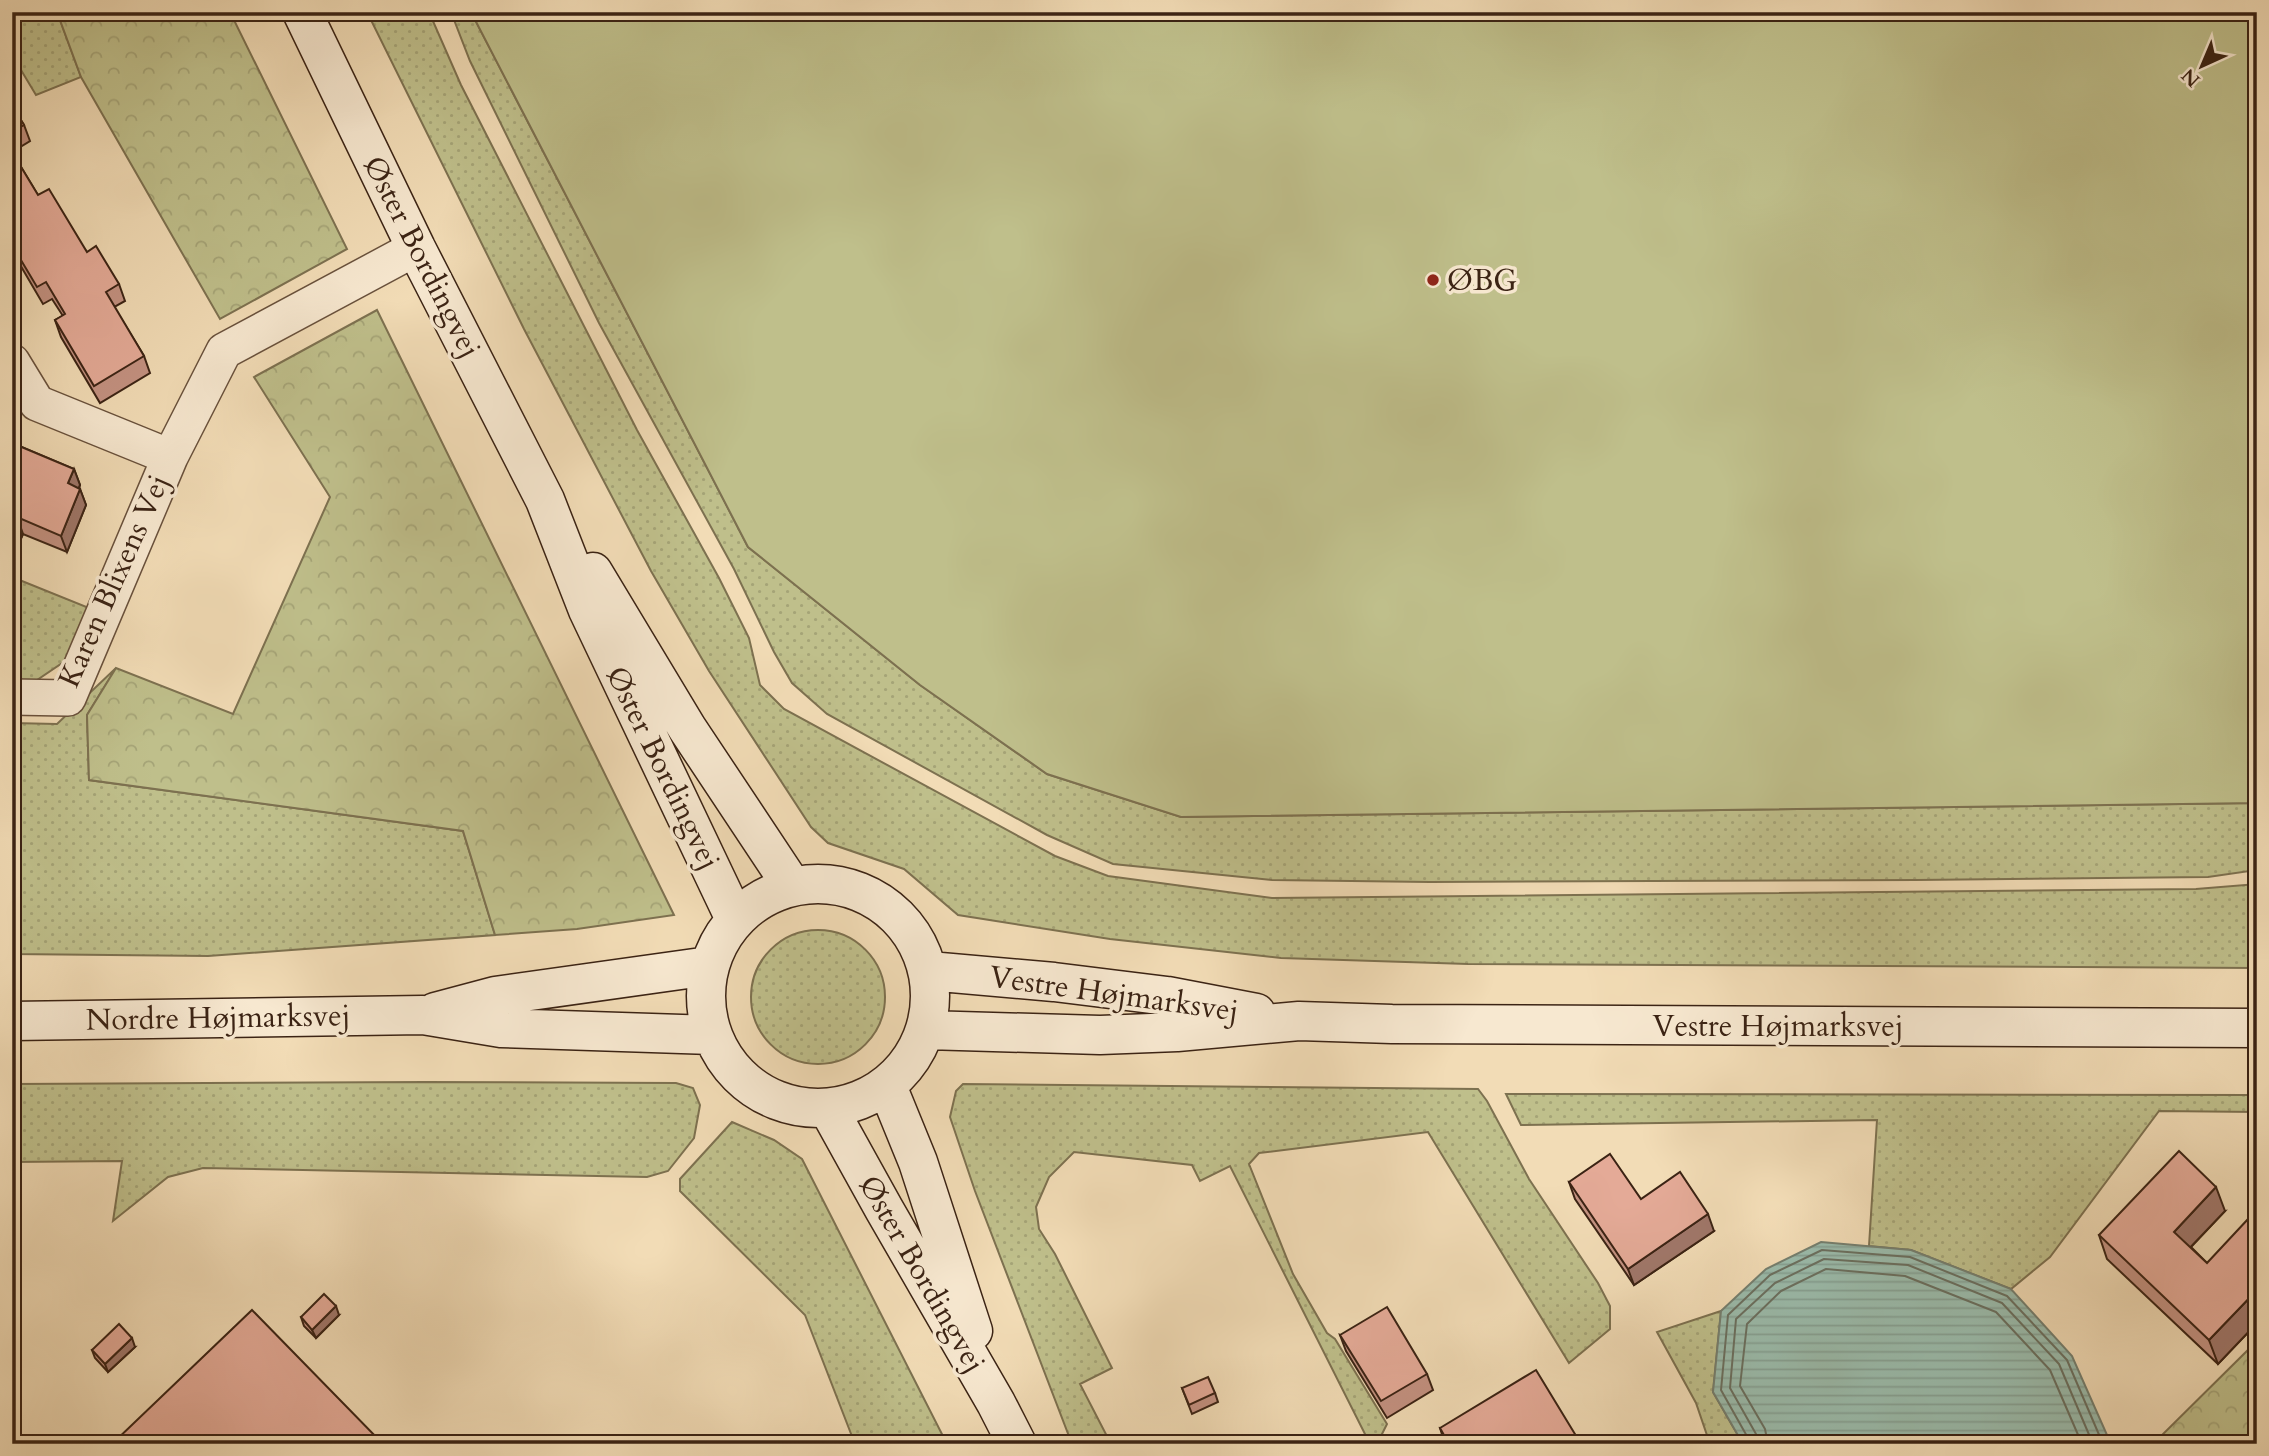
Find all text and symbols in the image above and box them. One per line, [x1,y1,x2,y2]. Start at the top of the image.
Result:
north arrow [2168,32,2238,102]
text: N [2176,62,2206,93]
street label: Øster Bordingvej [354,149,490,365]
place label: ØBG [1447,260,1517,301]
marker: ØBG [1425,272,1441,288]
street label: Karen Blixens Vej [49,468,179,694]
street label: Øster Bordingvej [596,660,730,876]
street label: Vestre Højmarksvej [987,956,1241,1032]
street label: Nordre Højmarksvej [85,995,351,1041]
street label: Vestre Højmarksvej [1653,1006,1903,1047]
street label: Øster Bordingvej [849,1168,995,1380]

